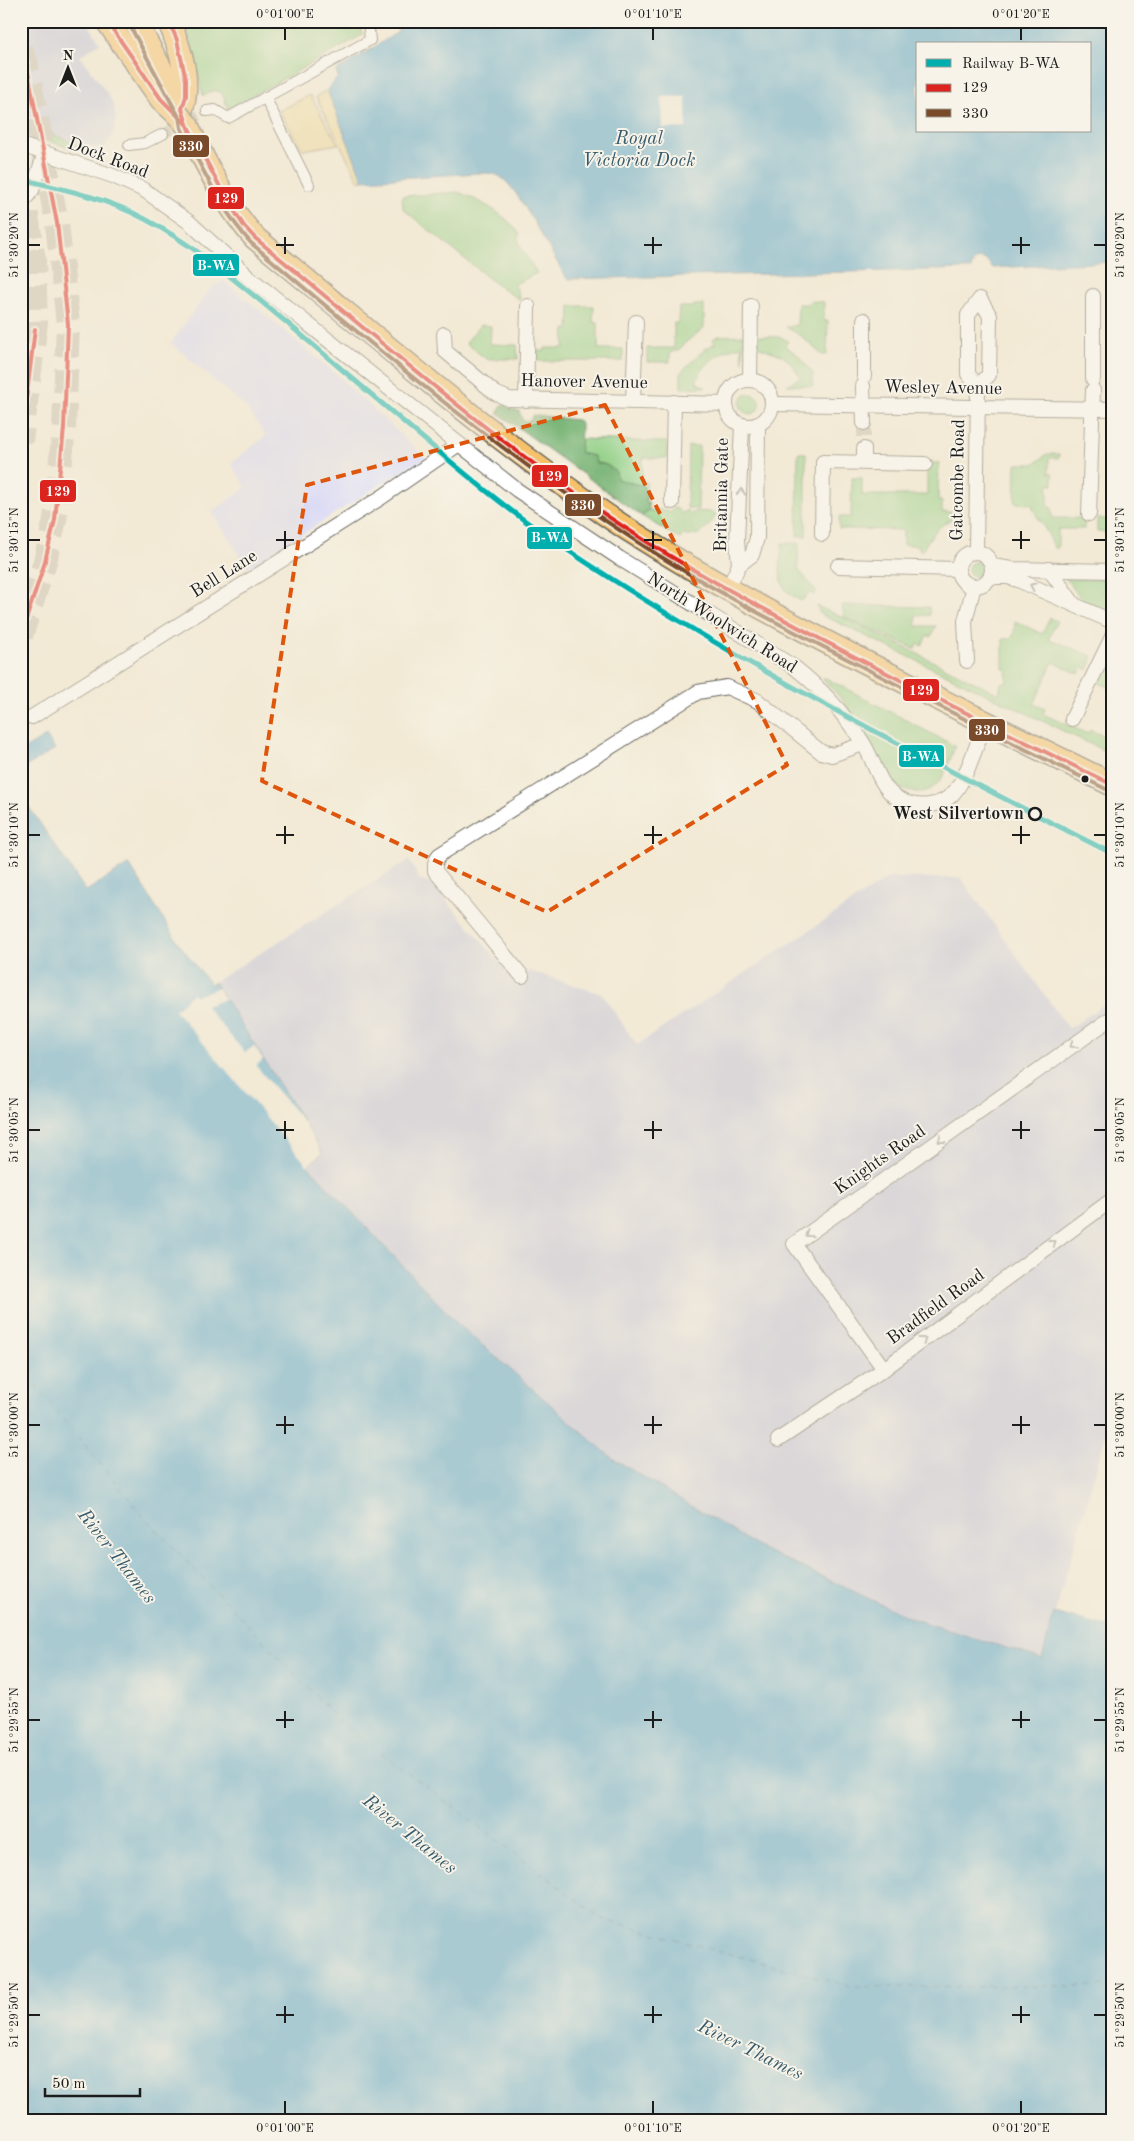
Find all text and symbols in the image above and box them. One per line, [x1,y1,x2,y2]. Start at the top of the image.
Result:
text: 0°01'00"E [256,9,314,21]
text: 0°01'10"E [624,9,682,21]
text: 0°01'20"E [992,9,1050,21]
north arrow [42,42,92,92]
legend [916,42,1092,132]
text: N [63,49,74,63]
text: Railway B-WA [962,57,1060,72]
text: 129 [962,81,988,96]
text: 330 [962,107,988,122]
water label: Royal Victoria Dock [582,130,696,171]
street label: Dock Road [65,134,151,182]
line badge: 330 [172,134,210,158]
text: 330 [179,140,203,154]
line badge: 129 [207,186,245,210]
text: 129 [214,192,238,206]
text: 51°30'20"N [8,212,21,278]
text: 51°30'20"N [1114,212,1127,278]
line badge: B-WA [192,253,240,277]
text: B-WA [197,259,236,273]
street label: Hanover Avenue [520,372,648,392]
street label: Wesley Avenue [884,378,1002,398]
street label: Gatcombe Road [948,419,968,541]
street label: Britannia Gate [712,438,732,552]
line badge: 129 [531,464,569,488]
text: 129 [538,470,562,484]
line badge: 129 [39,479,77,503]
text: 129 [46,485,70,499]
one-way arrow [735,488,746,496]
line badge: 330 [564,493,602,517]
text: 330 [571,499,595,513]
text: 51°30'15"N [8,507,21,573]
text: 51°30'15"N [1114,507,1127,573]
line badge: B-WA [526,526,573,550]
text: B-WA [531,531,570,545]
street label: Bell Lane [188,547,260,601]
street label: North Woolwich Road [644,569,800,677]
one-way arrow [1029,582,1038,593]
line badge: 129 [902,678,940,702]
text: 129 [909,684,933,698]
line badge: 330 [968,718,1006,742]
text: 330 [975,724,999,738]
line badge: B-WA [898,744,945,768]
text: B-WA [902,750,941,764]
unlabelled marker [1080,774,1090,784]
text: 51°30'10"N [8,802,21,868]
text: 51°30'10"N [1114,802,1127,868]
place label: West Silvertown [892,805,1024,823]
marker: West Silvertown [1028,807,1042,821]
one-way arrow [1070,1040,1079,1048]
text: 51°30'05"N [8,1097,21,1163]
text: 51°30'05"N [1114,1097,1127,1163]
street label: Knights Road [831,1122,929,1198]
one-way arrow [937,1134,947,1143]
one-way arrow [804,1228,814,1237]
one-way arrow [1047,1240,1057,1249]
street label: Bradfield Road [884,1266,988,1348]
one-way arrow [917,1337,927,1346]
text: 51°30'00"N [8,1392,21,1458]
text: 51°30'00"N [1114,1392,1127,1458]
water label: River Thames [73,1505,159,1608]
text: 51°29'55"N [8,1687,21,1753]
text: 51°29'55"N [1114,1687,1127,1753]
water label: River Thames [358,1791,459,1878]
text: 51°29'50"N [8,1982,21,2048]
text: 51°29'50"N [1114,1982,1127,2048]
water label: River Thames [694,2017,806,2085]
scale bar [45,2066,140,2098]
text: 50 m [52,2077,86,2092]
text: 0°01'00"E [256,2123,314,2135]
text: 0°01'10"E [624,2123,682,2135]
text: 0°01'20"E [992,2123,1050,2135]

